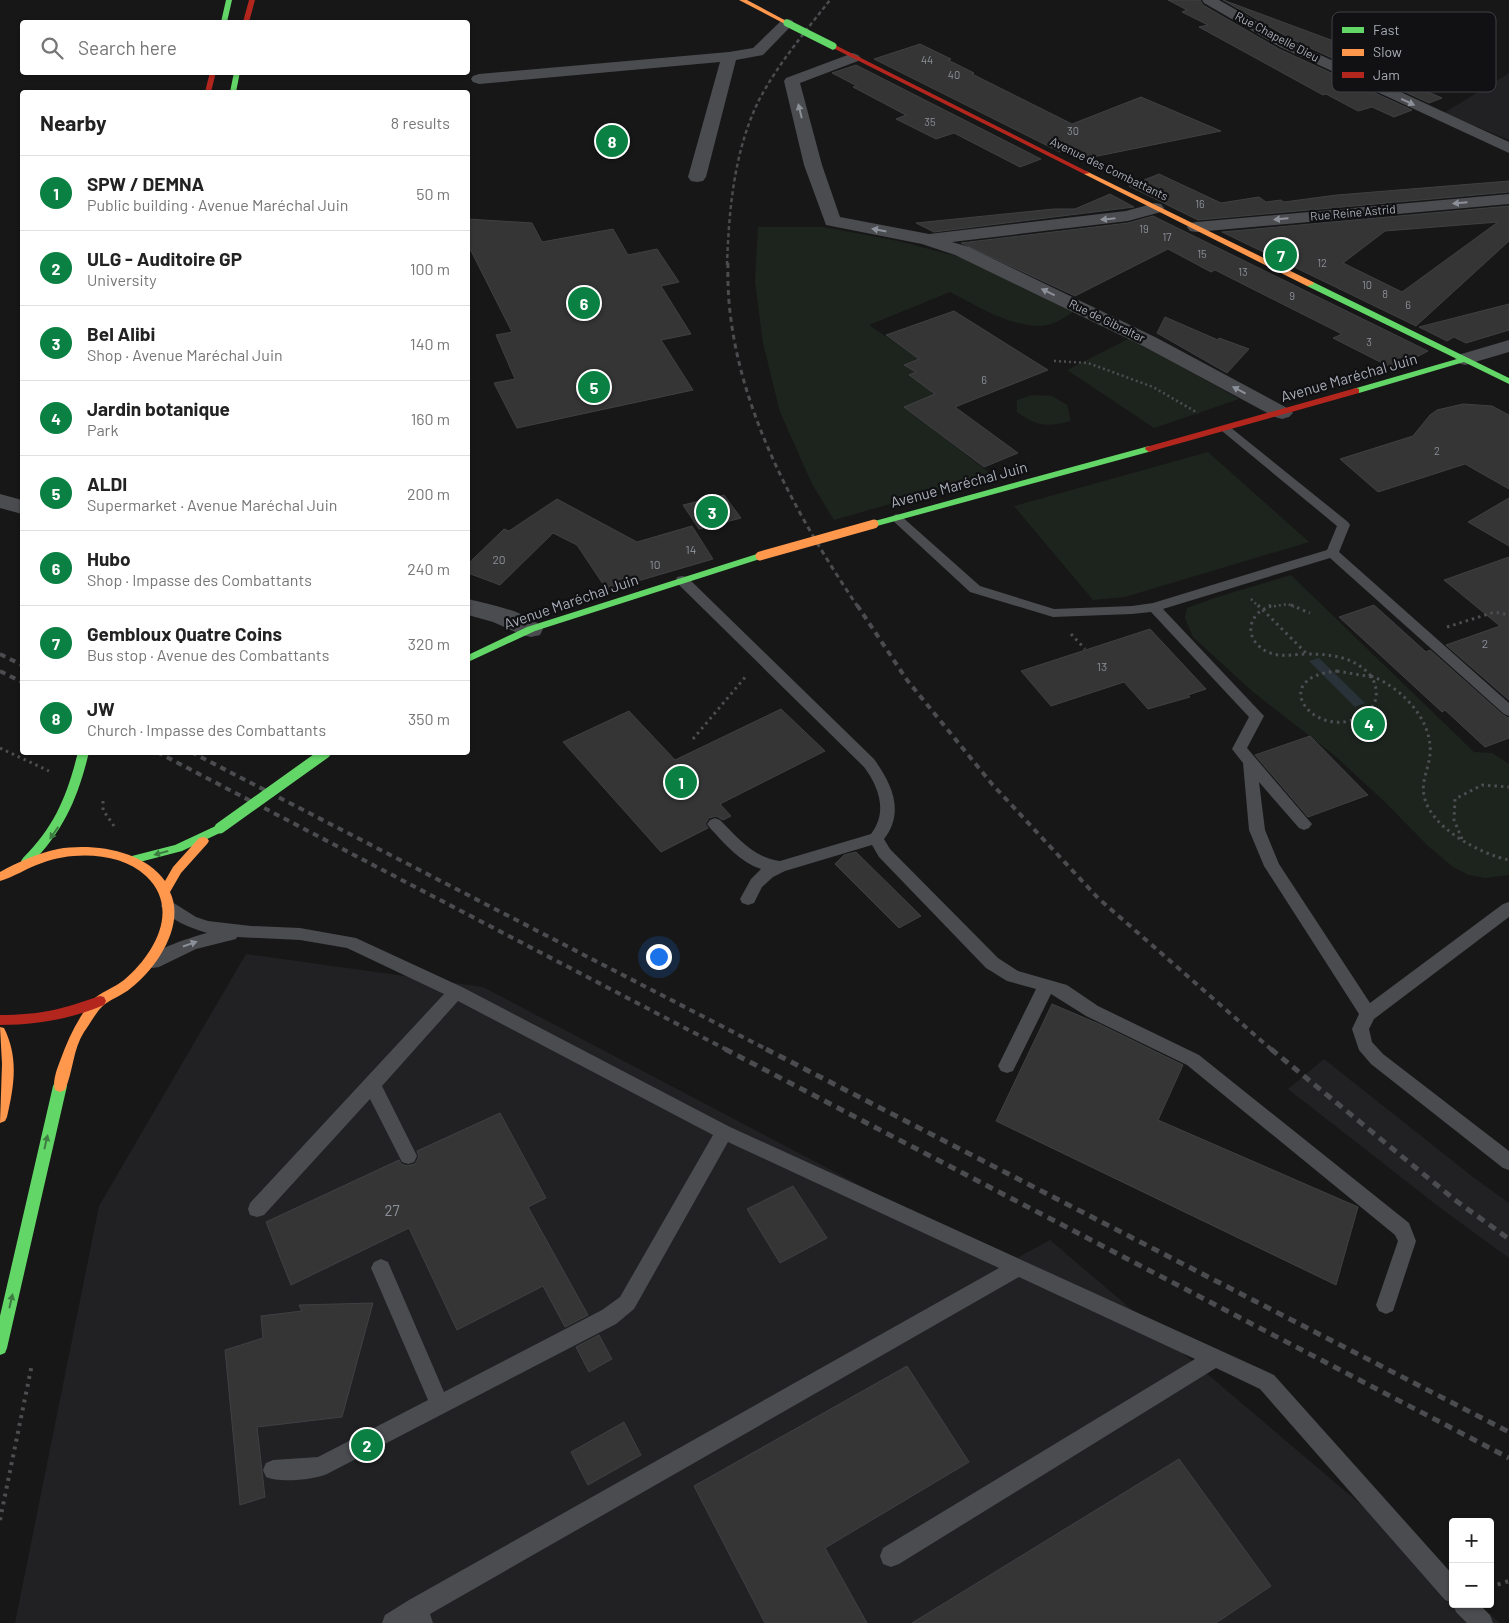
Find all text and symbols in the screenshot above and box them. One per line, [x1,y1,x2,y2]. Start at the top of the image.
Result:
street label: Rue Chapelle Dieu [1233,8,1322,64]
legend [1332,12,1496,92]
search box [20,20,470,75]
text: Fast [1373,21,1399,38]
icon: search [38,34,66,62]
text: Search here [78,36,177,59]
text: Slow [1373,43,1402,60]
house number: 44 [921,53,933,66]
text: Jam [1373,66,1400,83]
house number: 40 [948,68,960,81]
one-way arrow [1401,98,1415,106]
one-way arrow [796,103,804,118]
text: Nearby [40,110,106,135]
text: 8 results [391,113,450,132]
house number: 35 [924,115,936,128]
pin: 8 [596,122,628,160]
house number: 30 [1067,124,1079,137]
street label: Avenue des Combattants [1048,133,1171,203]
text: SPW / DEMNA [87,172,204,195]
text: 1 [53,184,59,203]
text: 50 m [416,184,450,203]
text: Public building · Avenue Maréchal Juin [87,195,348,214]
house number: 16 [1195,197,1205,210]
one-way arrow [1452,199,1468,207]
street label: Rue Reine Astrid [1310,201,1396,223]
one-way arrow [1100,215,1116,223]
one-way arrow [1273,215,1289,223]
house number: 19 [1139,222,1149,235]
one-way arrow [871,226,886,234]
house number: 17 [1162,230,1172,243]
pin: 7 [1265,236,1297,274]
text: ULG - Auditoire GP [87,247,242,270]
house number: 15 [1197,247,1207,260]
house number: 12 [1317,256,1327,269]
text: 2 [52,259,60,278]
text: 100 m [410,259,450,278]
house number: 13 [1238,265,1248,278]
text: University [87,270,157,289]
house number: 10 [1362,278,1372,291]
pin: 6 [568,284,600,322]
house number: 8 [1382,287,1388,300]
one-way arrow [1040,288,1055,296]
house number: 9 [1289,289,1295,302]
street label: Rue de Gibraltar [1067,296,1148,345]
house number: 6 [1405,298,1411,311]
text: Bel Alibi [87,322,155,345]
text: 3 [52,334,60,353]
text: 140 m [410,334,450,353]
house number: 3 [1366,335,1372,348]
text: Shop · Avenue Maréchal Juin [87,345,283,364]
street label: Avenue Maréchal Juin [1278,349,1419,405]
pin: 5 [578,368,610,406]
house number: 6 [981,373,987,386]
one-way arrow [1232,386,1246,394]
text: Jardin botanique [87,397,230,420]
text: 4 [51,409,61,428]
text: 160 m [411,409,450,428]
text: Park [87,420,118,439]
house number: 2 [1434,444,1440,457]
street label: Avenue Maréchal Juin [888,457,1029,511]
text: ALDI [87,472,127,495]
text: 5 [52,484,60,503]
text: 200 m [407,484,450,503]
pin: 3 [696,493,728,531]
text: Supermarket · Avenue Maréchal Juin [87,495,337,514]
house number: 14 [686,542,696,556]
text: Hubo [87,547,131,570]
house number: 20 [492,552,506,566]
house number: 10 [650,557,660,571]
text: 6 [52,559,60,578]
text: 240 m [407,559,450,578]
text: Shop · Impasse des Combattants [87,570,312,589]
street label: Avenue Maréchal Juin [501,570,640,633]
text: Gembloux Quatre Coins [87,622,282,645]
text: 7 [52,634,60,653]
text: 320 m [408,634,450,653]
house number: 2 [1482,636,1488,650]
text: Bus stop · Avenue des Combattants [87,645,329,664]
house number: 13 [1097,659,1107,673]
text: JW [87,697,115,720]
pin: 4 [1353,705,1385,743]
text: 8 [52,709,60,728]
text: 350 m [408,709,450,728]
text: Church · Impasse des Combattants [87,720,326,739]
pin: 1 [665,763,697,801]
one-way arrow [49,826,59,840]
one-way arrow [153,849,168,857]
one-way arrow [183,940,198,948]
your location [646,944,672,970]
one-way arrow [42,1134,50,1149]
house number: 27 [384,1201,400,1219]
one-way arrow [7,1292,15,1308]
pin: 2 [351,1426,383,1464]
map controls [1449,1518,1494,1608]
button: + [1449,1518,1494,1563]
button: − [1449,1563,1494,1608]

